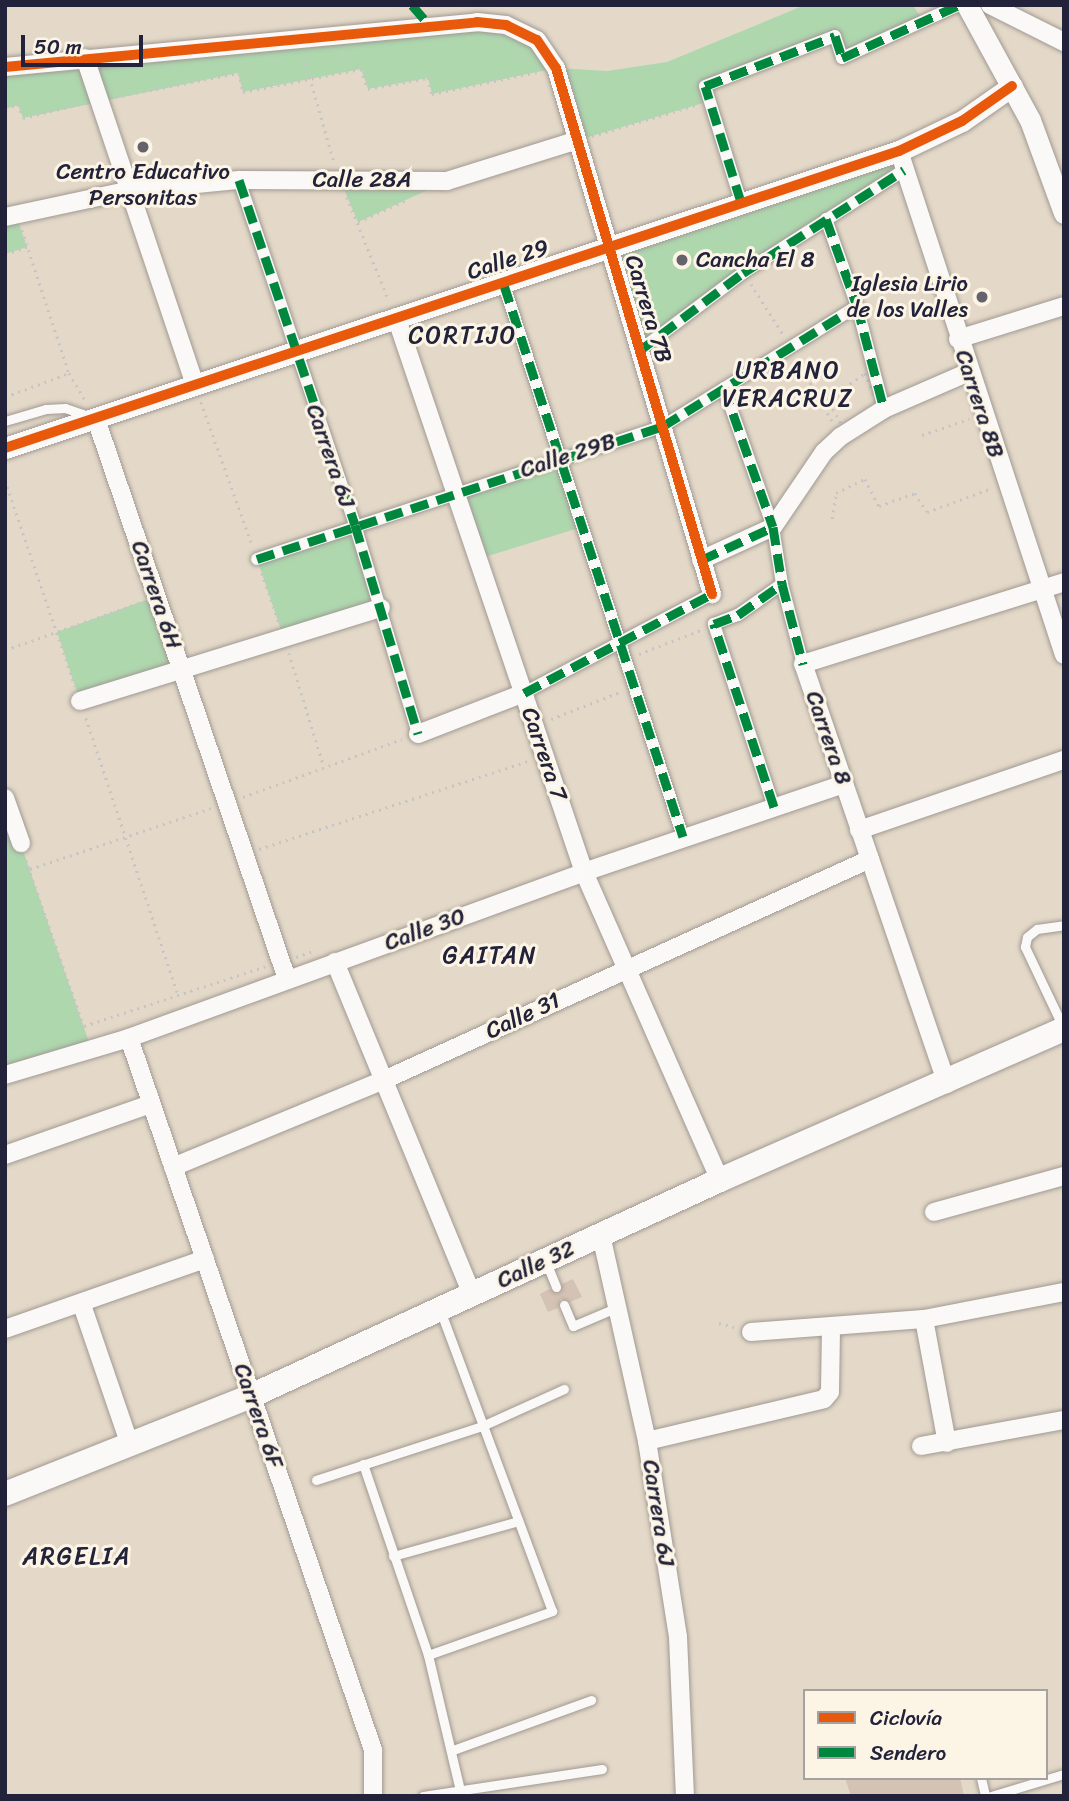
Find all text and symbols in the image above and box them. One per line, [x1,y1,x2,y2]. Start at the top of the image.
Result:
scale bar [24,21,147,65]
text: 50 m [34,28,82,66]
marker: Centro Educativo Personitas [135,139,151,155]
place label: Centro Educativo Personitas [56,158,230,212]
street label: Calle 28A [312,166,412,194]
street label: Calle 29 [464,234,552,286]
place label: Cancha El 8 [696,246,815,274]
street label: Carrera 7B [619,252,677,366]
marker: Cancha El 8 [674,252,690,268]
place label: Iglesia Lirio de los Valles [845,270,968,324]
marker: Iglesia Lirio de los Valles [974,289,990,305]
district label: CORTIJO [411,322,515,350]
street label: Carrera 8B [949,347,1009,461]
district label: URBANO VERACRUZ [724,357,852,413]
street label: Carrera 6J [299,401,361,511]
street label: Calle 29B [517,428,619,484]
street label: Carrera 6H [125,537,187,653]
street label: Carrera 8 [799,687,857,789]
street label: Carrera 7 [515,704,573,804]
street label: Calle 30 [381,903,469,957]
district label: GAITAN [445,942,535,970]
street label: Calle 31 [481,987,565,1045]
street label: Calle 32 [493,1235,579,1295]
street label: Carrera 6F [227,1360,289,1472]
street label: Carrera 6J [636,1458,680,1568]
district label: ARGELIA [24,1543,130,1571]
legend [803,1689,1048,1780]
text: Ciclovía [870,1699,942,1737]
text: Sendero [870,1734,946,1772]

